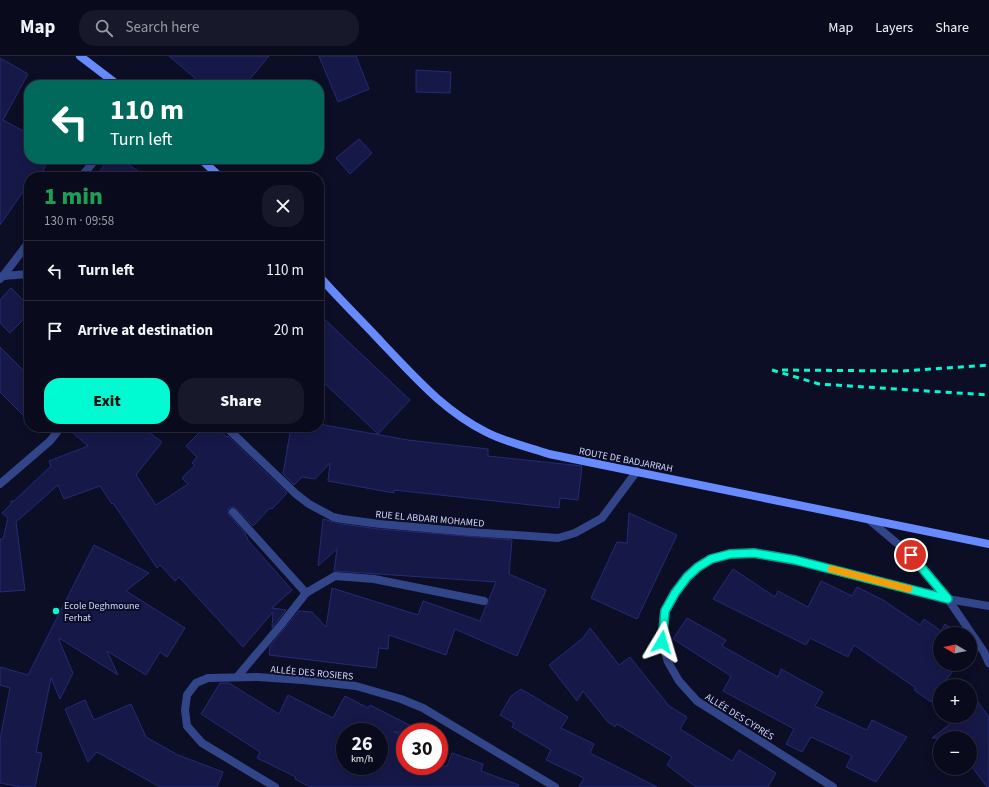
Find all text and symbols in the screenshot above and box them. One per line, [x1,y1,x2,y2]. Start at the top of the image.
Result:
search box [79,10,359,46]
text: Map [20,14,55,41]
icon: search [93,17,115,39]
text: Search here [125,17,199,38]
text: Map [828,18,853,38]
text: Layers [875,18,913,38]
text: Share [935,18,969,38]
text: 110 m [110,90,184,130]
icon: left [44,96,96,148]
text: Turn left [110,127,172,152]
text: 1 min [44,179,103,214]
button: close [262,185,304,227]
text: 130 m · 09:58 [44,212,114,230]
icon: left [44,260,66,282]
text: Turn left [78,260,134,281]
text: 110 m [266,260,304,281]
icon: arrive [44,320,66,342]
text: Arrive at destination [78,320,213,341]
text: 20 m [274,320,304,341]
button: Exit [44,378,170,424]
button: Share [178,378,304,424]
street label: ROUTE DE BADJARRAH [578,444,674,476]
street label: RUE EL ABDARI MOHAMED [375,507,485,531]
pin [894,538,928,572]
icon: arrive [900,544,922,566]
place label: Ecole Deghmoune Ferhat [64,599,140,625]
marker: Ecole Deghmoune Ferhat [51,606,61,616]
position arrow [641,621,683,663]
north arrow [933,627,977,671]
map controls [933,627,977,775]
street label: ALLÉE DES ROSIERS [270,662,354,684]
button: + [933,679,977,723]
street label: ALLÉE DES CYPRÉS [702,690,777,744]
speed limit sign: 30 [396,723,448,775]
text: 26 [351,730,373,758]
button: − [933,731,977,775]
text: km/h [351,752,373,766]

